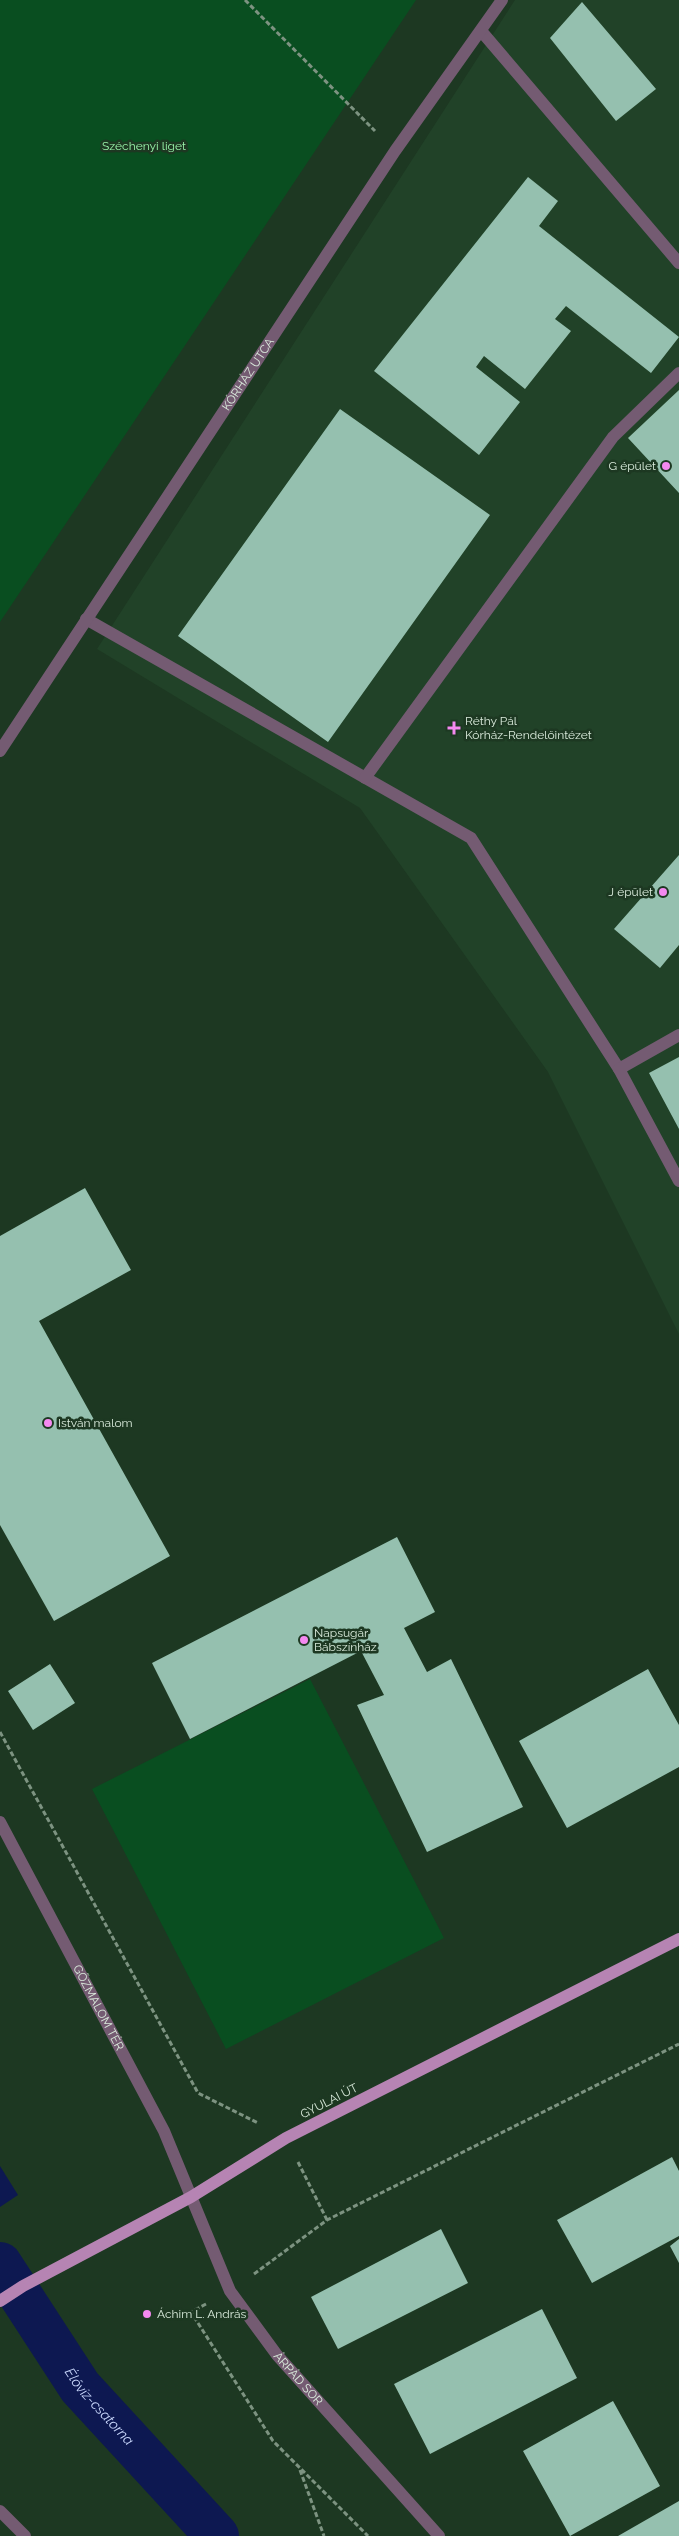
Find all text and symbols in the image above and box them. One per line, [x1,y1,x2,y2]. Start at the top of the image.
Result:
park label: Széchenyi liget [102,139,186,153]
street label: KÓRHÁZ UTCA [219,335,277,413]
place label: G épület [609,459,656,473]
marker: G épület [660,460,672,472]
place label: Réthy Pál Kórház-Rendelőintézet [465,714,592,742]
marker: Réthy Pál Kórház-Rendelőintézet [447,721,461,735]
place label: J épület [608,885,653,899]
marker: J épület [657,886,669,898]
place label: István malom [58,1416,133,1430]
marker: István malom [42,1417,54,1429]
place label: Napsugár Bábszínház [314,1626,377,1654]
marker: Napsugár Bábszínház [298,1634,310,1646]
street label: GŐZMALOM TÉR [70,1962,127,2053]
street label: GYULAI ÚT [298,2080,361,2121]
place label: Áchim L. András [157,2307,246,2321]
marker: Áchim L. András [141,2308,153,2320]
street label: ÁRPÁD SOR [271,2349,326,2408]
water label: Élővíz-csatorna [62,2364,137,2448]

